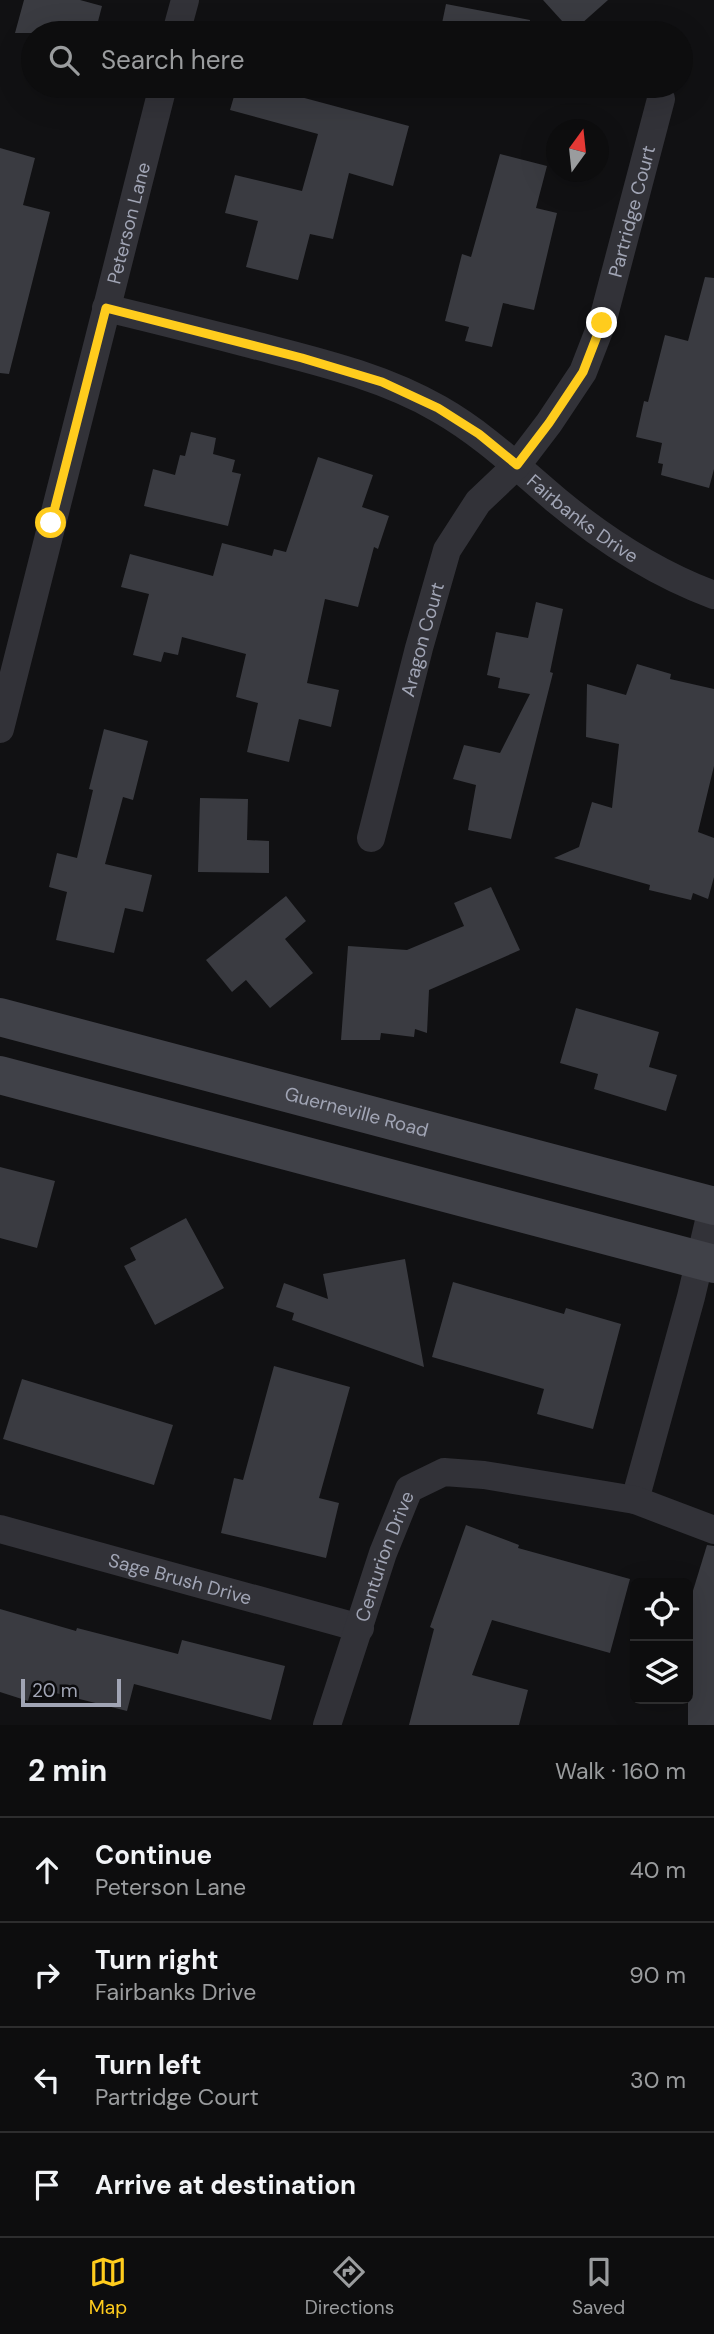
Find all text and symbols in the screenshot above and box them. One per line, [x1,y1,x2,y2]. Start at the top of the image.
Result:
search box [21,21,693,98]
icon: search [45,41,83,79]
text: Search here [101,43,244,77]
north arrow [546,119,609,182]
street label: Partridge Court [602,143,661,280]
street label: Peterson Lane [101,159,156,287]
route end [586,307,617,338]
street label: Fairbanks Drive [522,468,643,568]
route start [35,507,66,538]
street label: Aragon Court [395,579,450,699]
street label: Guerneville Road [282,1080,431,1142]
street label: Centurion Drive [349,1487,419,1625]
street label: Sage Brush Drive [106,1547,255,1610]
map controls [630,1578,693,1704]
button: locate [630,1578,693,1641]
button: layers [630,1641,693,1704]
scale bar [21,1676,121,1708]
text: 20 m [32,1678,78,1703]
text: 2 min [28,1751,107,1790]
text: Walk · 160 m [555,1756,686,1786]
text: Continue [95,1838,212,1872]
icon: ahead [28,1851,66,1889]
text: 40 m [630,1855,686,1885]
text: Peterson Lane [95,1872,246,1902]
text: Turn right [95,1943,219,1977]
icon: right [28,1956,66,1994]
text: 90 m [629,1960,686,1990]
text: Fairbanks Drive [95,1977,256,2007]
text: Turn left [95,2048,202,2082]
icon: left [28,2061,66,2099]
text: 30 m [630,2065,686,2095]
text: Partridge Court [95,2082,259,2112]
icon: arrive [28,2166,66,2204]
text: Arrive at destination [95,2168,356,2202]
tab: Map [89,2253,127,2320]
tab: Directions [305,2253,394,2320]
tab: Saved [572,2253,625,2320]

